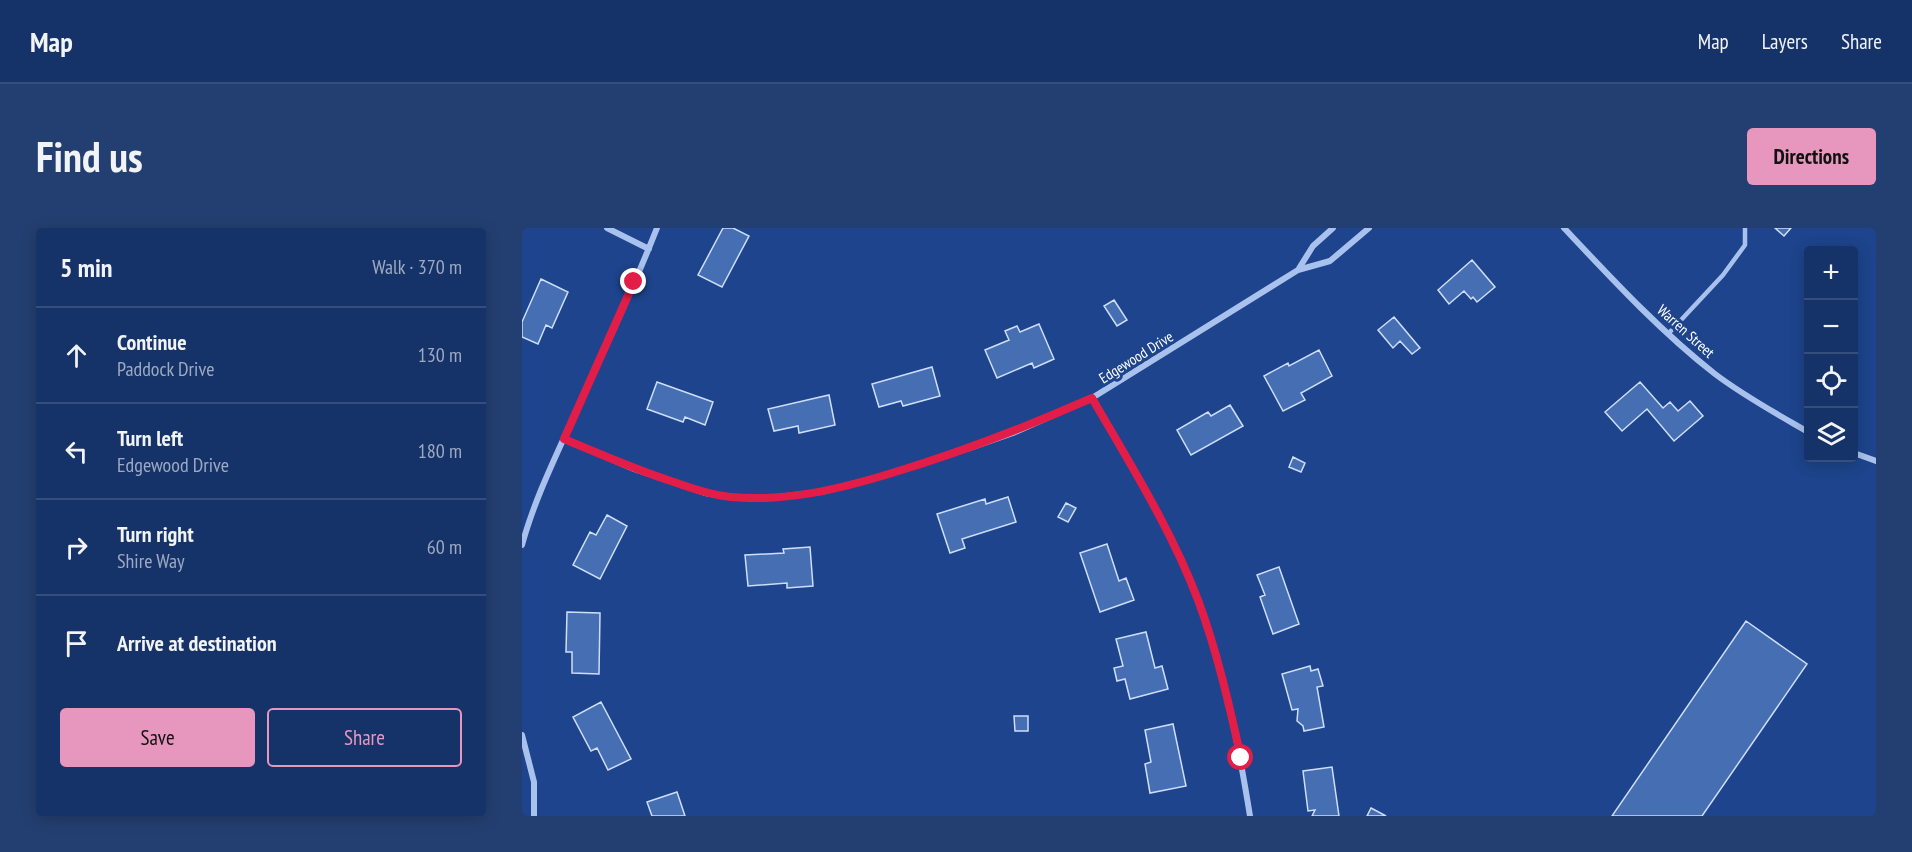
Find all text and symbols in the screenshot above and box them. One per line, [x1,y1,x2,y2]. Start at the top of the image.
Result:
text: Map [30,23,73,60]
text: Map [1698,28,1729,55]
text: Layers [1762,28,1808,55]
text: Share [1841,28,1882,55]
button: Directions [1747,128,1876,185]
text: Find us [36,129,143,184]
map controls [1804,246,1858,462]
button: + [1804,246,1858,300]
text: 5 min [60,251,113,284]
text: Walk · 370 m [372,254,462,280]
route end [620,268,646,294]
street label: Warren Street [1653,300,1719,362]
button: − [1804,300,1858,354]
street label: Edgewood Drive [1095,327,1177,387]
text: Continue [117,328,187,356]
icon: ahead [60,339,93,372]
text: 130 m [418,342,462,368]
button: locate [1804,354,1858,408]
text: Paddock Drive [117,356,214,382]
button: layers [1804,408,1858,462]
text: Turn left [117,424,183,452]
icon: left [60,435,93,468]
text: 180 m [418,438,462,464]
text: Edgewood Drive [117,452,229,478]
text: Turn right [117,520,194,548]
icon: right [60,531,93,564]
text: 60 m [427,534,462,560]
text: Shire Way [117,548,185,574]
icon: arrive [60,627,93,660]
text: Arrive at destination [117,629,277,657]
button: Save [60,708,255,767]
button: Share [267,708,462,767]
route start [1227,744,1253,770]

